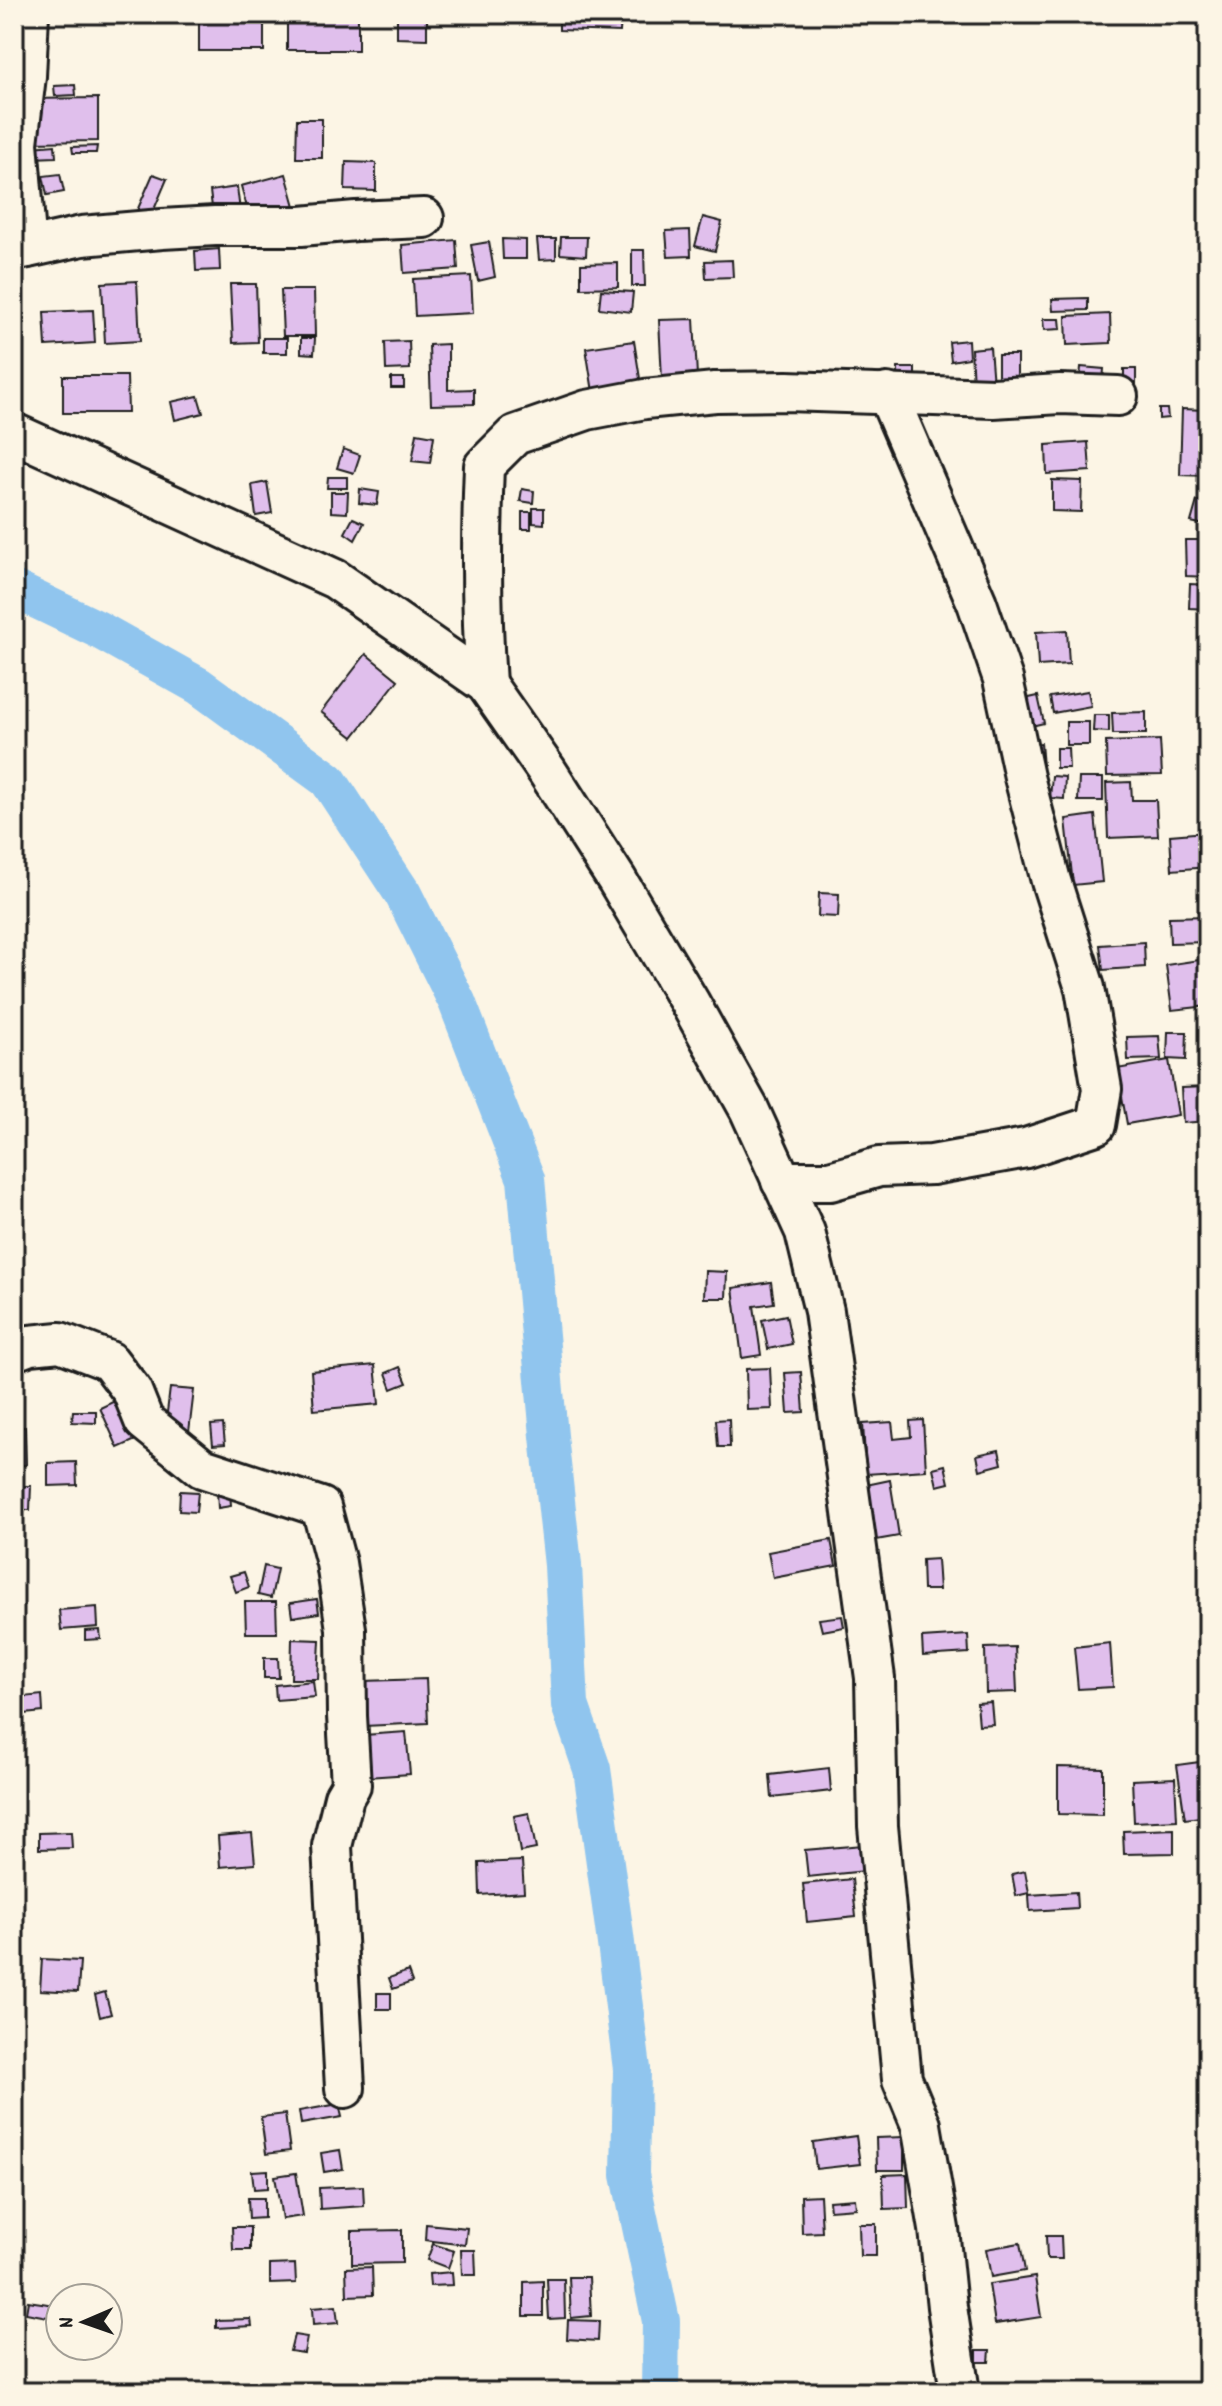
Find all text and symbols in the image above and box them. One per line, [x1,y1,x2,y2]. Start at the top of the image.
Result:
north arrow [44,2282,124,2362]
text: N [52,2316,83,2329]

